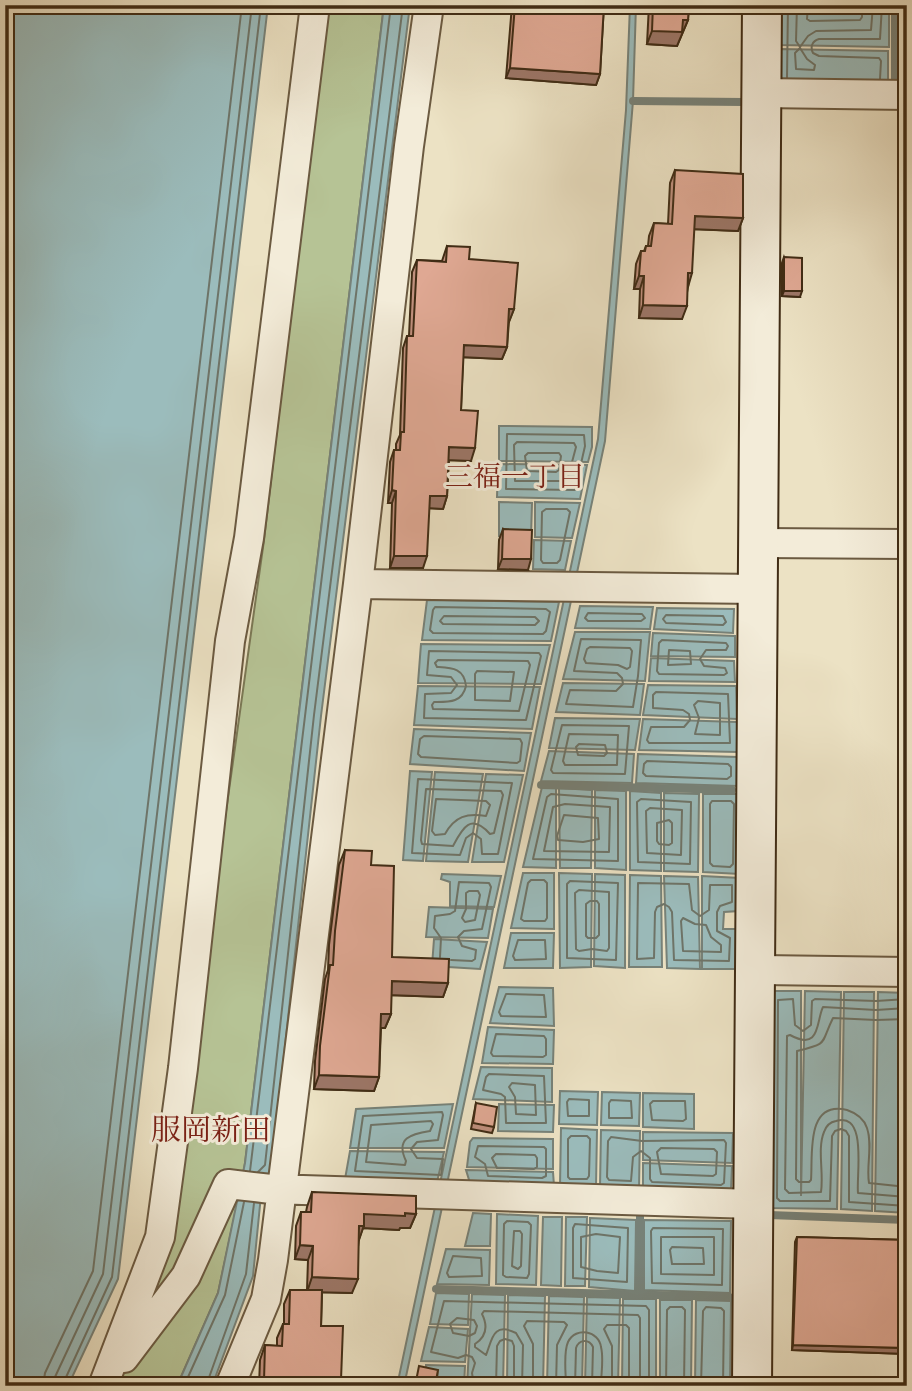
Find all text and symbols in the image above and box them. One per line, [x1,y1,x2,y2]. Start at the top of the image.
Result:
district label: 三福一丁目 [445,459,585,499]
district label: 服岡新田 [151,1111,271,1154]

